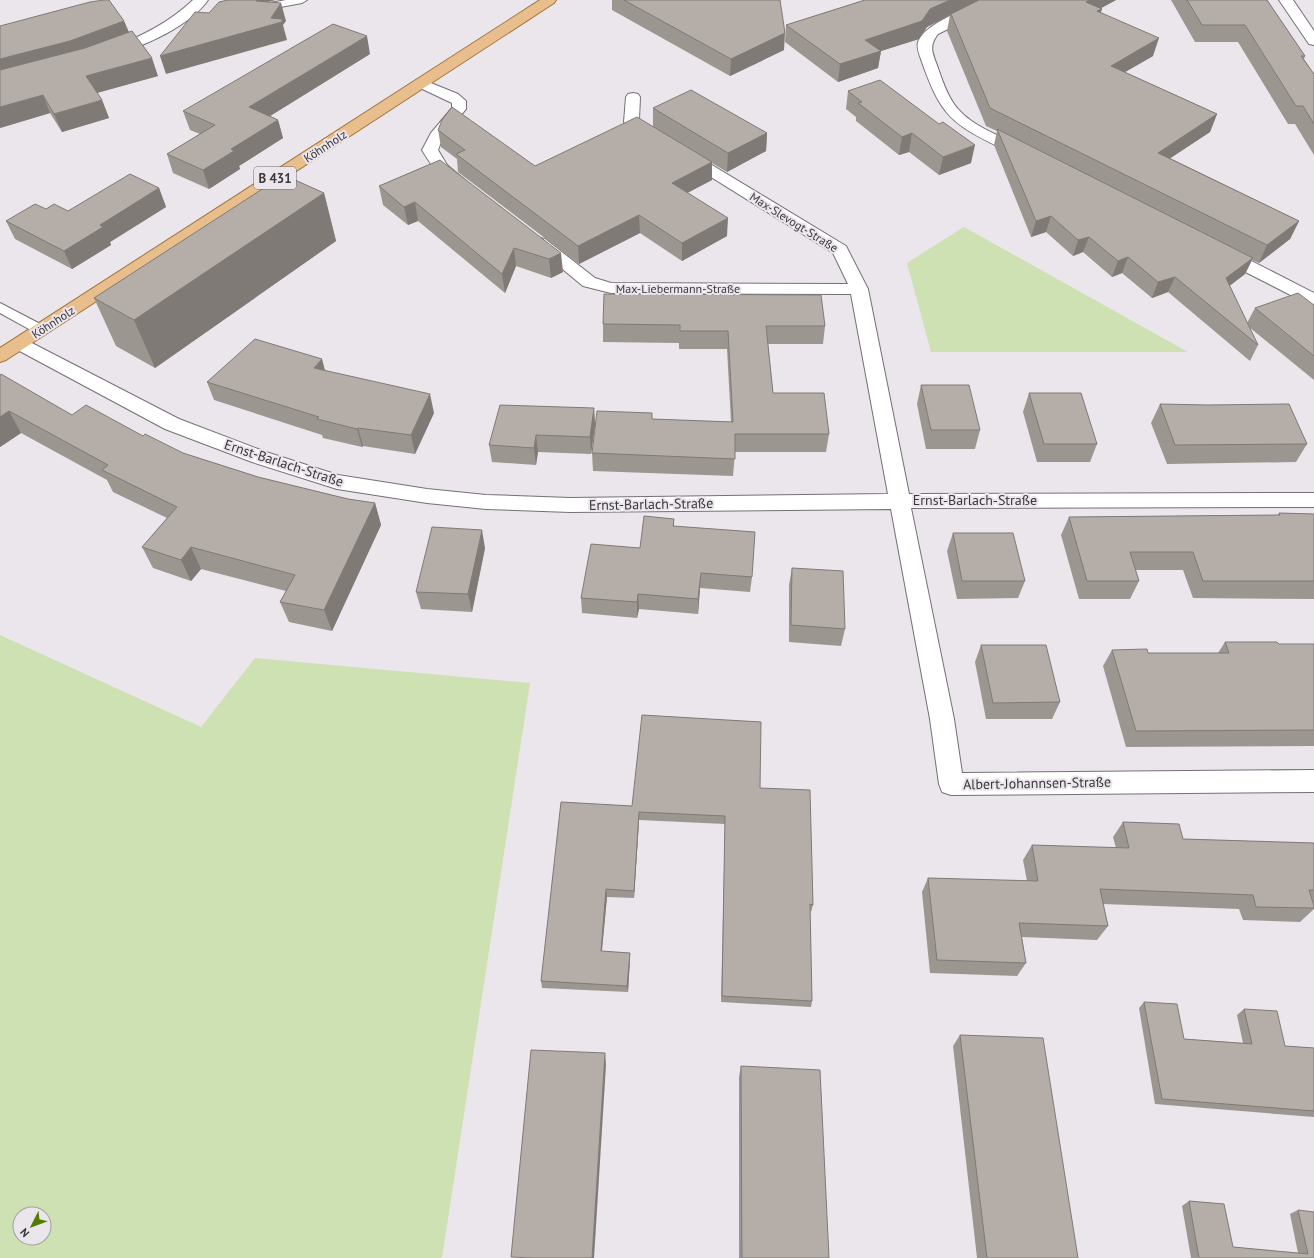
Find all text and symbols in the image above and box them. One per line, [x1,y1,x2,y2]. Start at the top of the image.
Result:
street label: Köhnholz [301,127,349,165]
road number: B 431 [254,167,296,189]
street label: Max-Slevogt-Straße [747,189,841,255]
street label: Max-Liebermann-Straße [616,281,740,296]
street label: Köhnholz [29,303,77,341]
street label: Ernst-Barlach-Straße [222,435,346,491]
street label: Ernst-Barlach-Straße [913,491,1037,509]
street label: Ernst-Barlach-Straße [589,494,713,514]
street label: Albert-Johannsen-Straße [963,773,1111,793]
north arrow [12,1206,52,1246]
text: N [17,1225,32,1240]

